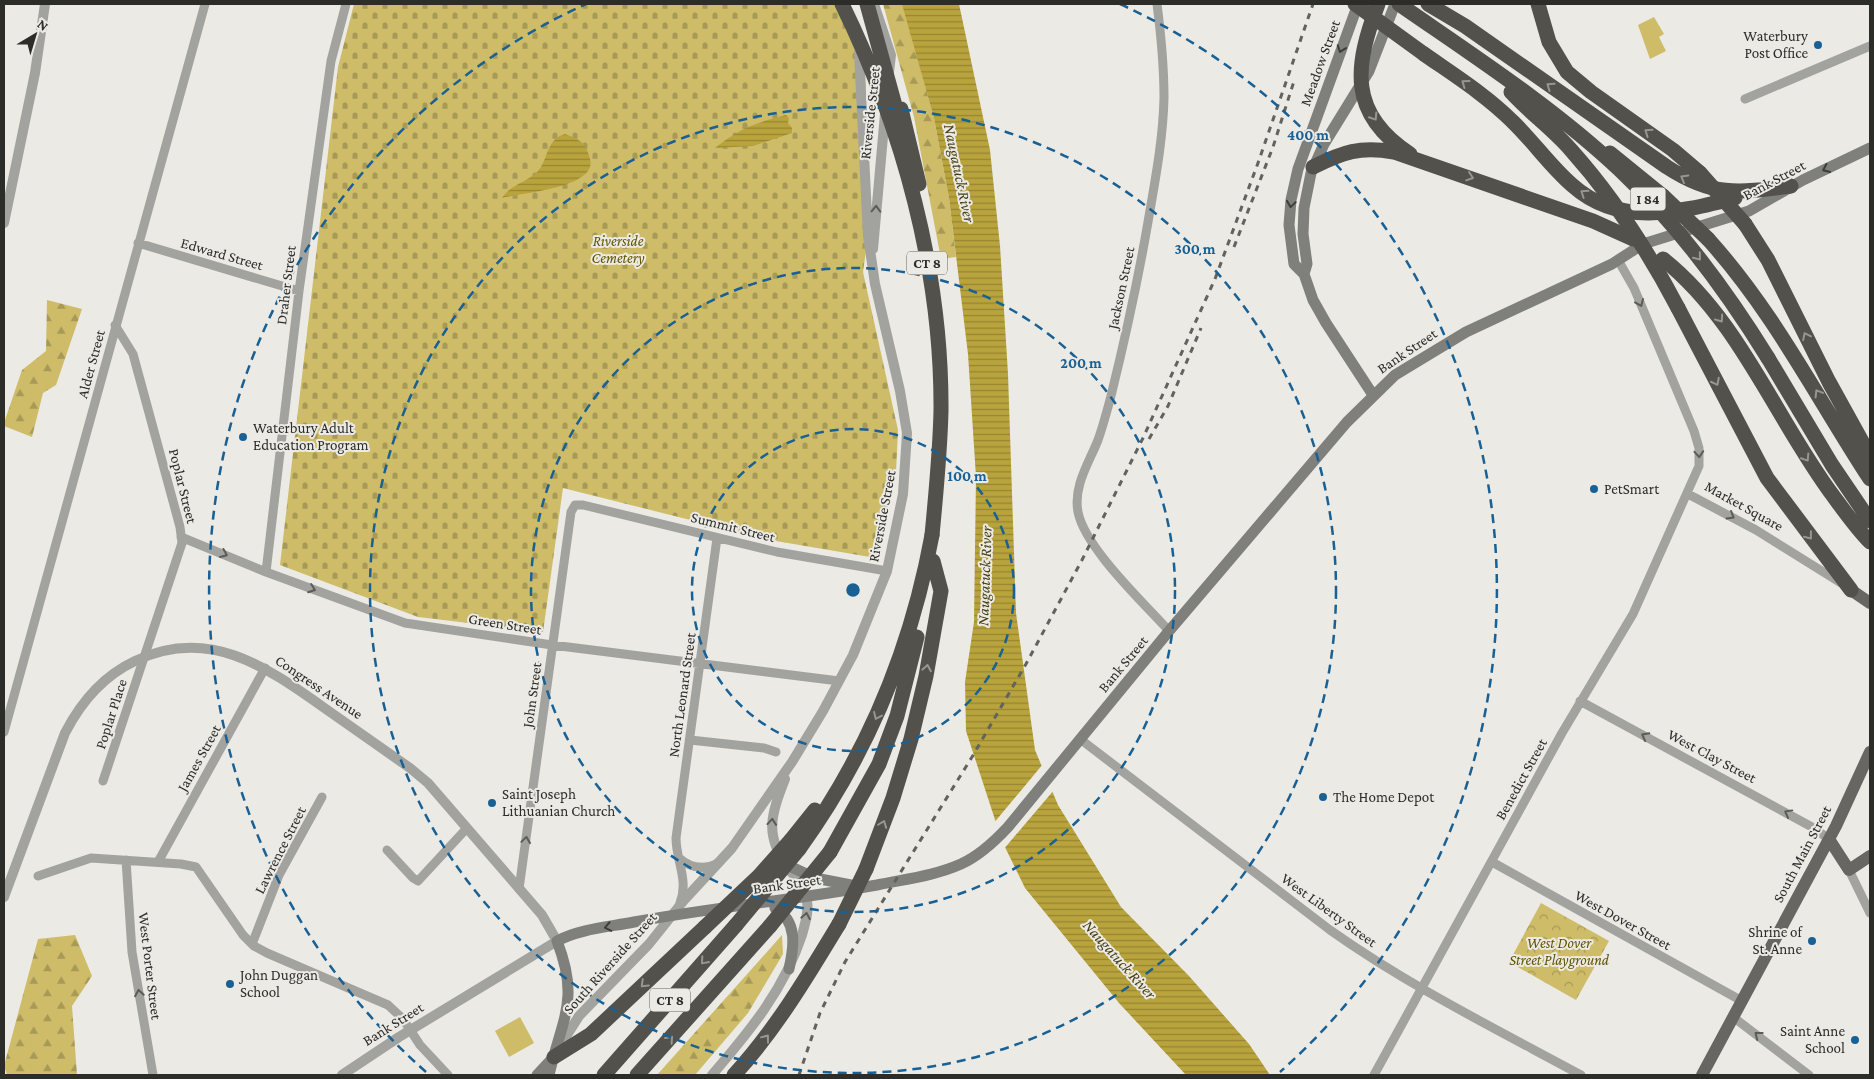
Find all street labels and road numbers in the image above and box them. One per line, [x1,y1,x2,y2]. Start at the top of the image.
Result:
street label: Meadow Street [1297,17,1343,108]
street label: Riverside Street [857,65,883,160]
street label: Bank Street [1740,156,1809,203]
road number: I 84 [1630,188,1666,210]
street label: Edward Street [179,235,266,274]
street label: Draher Street [273,243,299,326]
street label: Jackson Street [1104,244,1139,333]
road number: CT 8 [907,252,947,274]
street label: Bank Street [1374,325,1441,377]
street label: Alder Street [74,327,108,400]
street label: Poplar Street [165,447,200,526]
street label: Riverside Street [865,468,899,563]
street label: Market Square [1701,478,1786,535]
street label: Summit Street [689,509,778,545]
street label: Green Street [467,610,544,638]
street label: North Leonard Street [665,631,699,758]
street label: Bank Street [1095,632,1152,695]
street label: Congress Avenue [272,652,366,723]
street label: John Street [519,660,546,731]
street label: Poplar Place [92,677,131,751]
street label: James Street [173,721,225,796]
street label: West Clay Street [1665,726,1760,787]
street label: Benedict Street [1492,735,1550,822]
street label: South Main Street [1770,802,1835,905]
street label: Lawrence Street [251,803,309,896]
street label: West Liberty Street [1278,870,1381,951]
street label: Bank Street [752,871,823,897]
street label: West Dover Street [1572,887,1675,954]
street label: South Riverside Street [560,908,661,1017]
street label: West Porter Street [135,911,165,1022]
road number: CT 8 [650,988,690,1012]
street label: Bank Street [360,999,427,1049]

